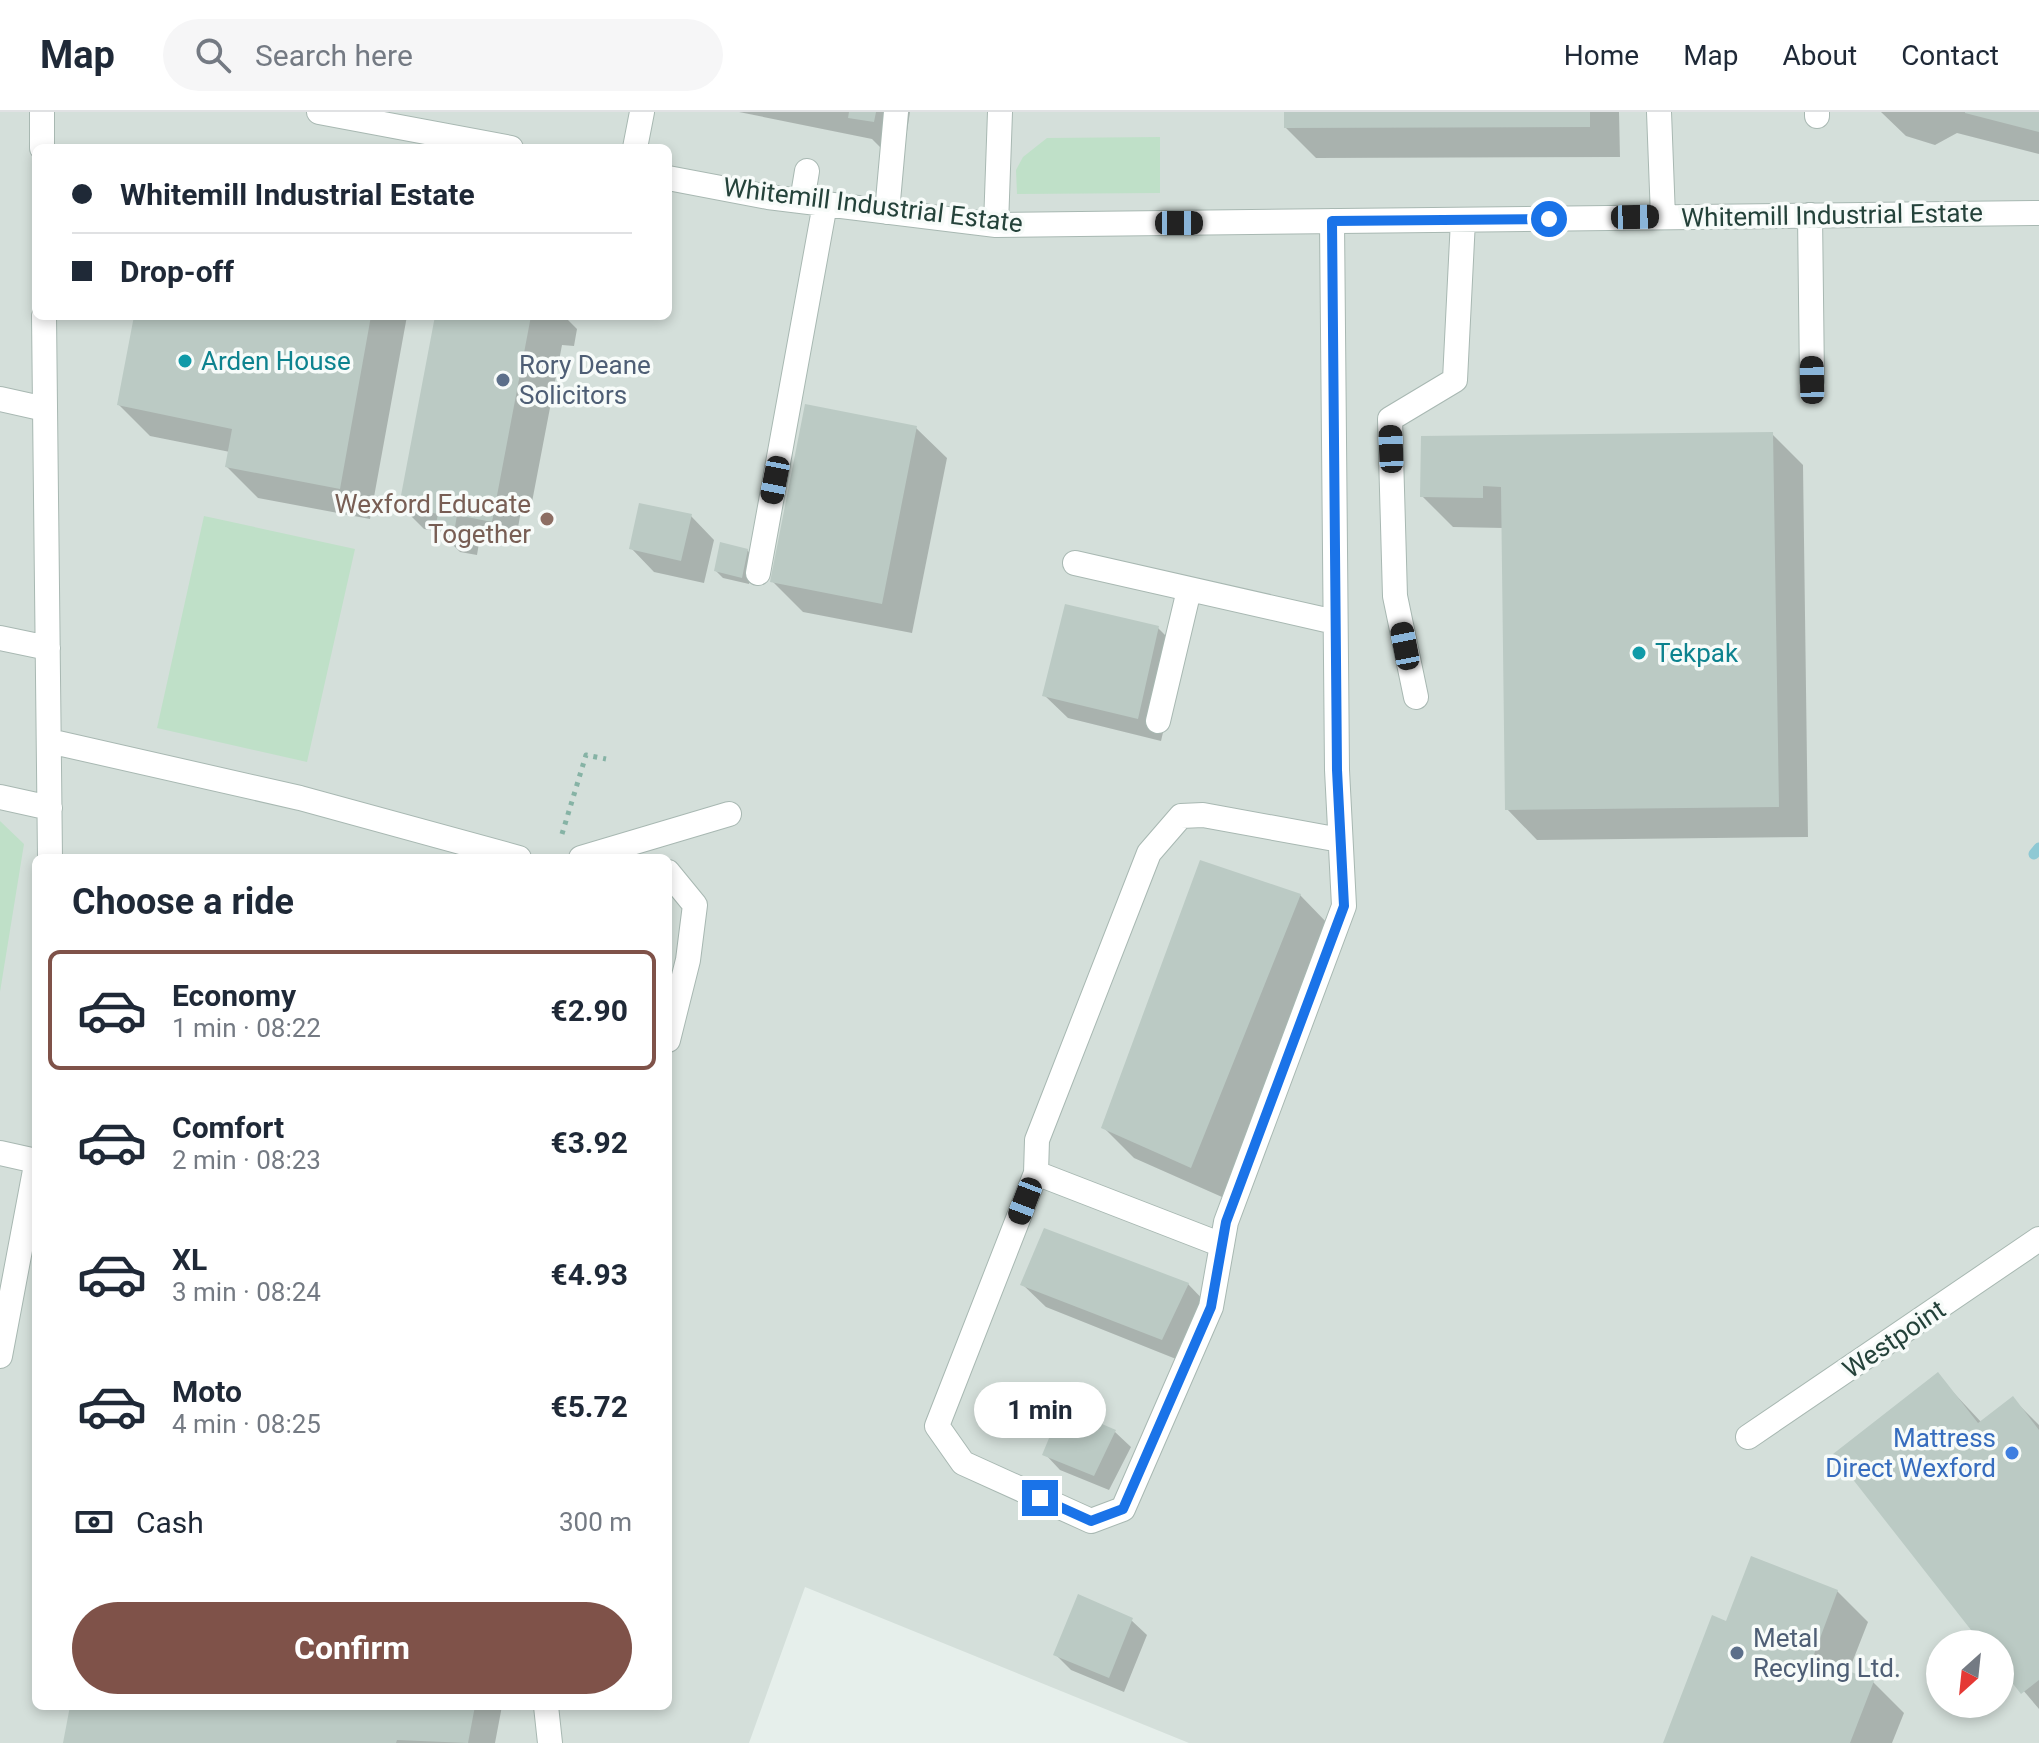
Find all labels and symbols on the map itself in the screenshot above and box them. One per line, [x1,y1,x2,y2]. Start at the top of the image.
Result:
street label: Whitemill Industrial Estate [721,172,1025,238]
street label: Whitemill Industrial Estate [1681,197,1983,233]
route start [1531,201,1567,237]
car [1611,205,1659,229]
car [1155,211,1203,235]
place label: Arden House [201,346,351,376]
place label: Rory Deane Solicitors [519,350,651,410]
marker: Arden House [176,352,194,370]
car [1800,356,1824,404]
marker: Rory Deane Solicitors [494,371,512,389]
car [1378,425,1404,473]
car [759,454,791,506]
place label: Wexford Educate Together [335,489,531,549]
marker: Wexford Educate Together [538,510,556,528]
car [1389,620,1421,672]
place label: Tekpak [1655,638,1739,668]
marker: Tekpak [1630,644,1648,662]
car [1005,1174,1045,1228]
street label: Westpoint [1837,1294,1951,1384]
callout: 1 min [974,1382,1106,1438]
place label: Mattress Direct Wexford [1825,1423,1996,1483]
marker: Mattress Direct Wexford [2003,1444,2021,1462]
route end [1022,1480,1058,1516]
place label: Metal Recyling Ltd. [1753,1623,1901,1683]
north arrow [1926,1630,2014,1718]
marker: Metal Recyling Ltd. [1728,1644,1746,1662]

